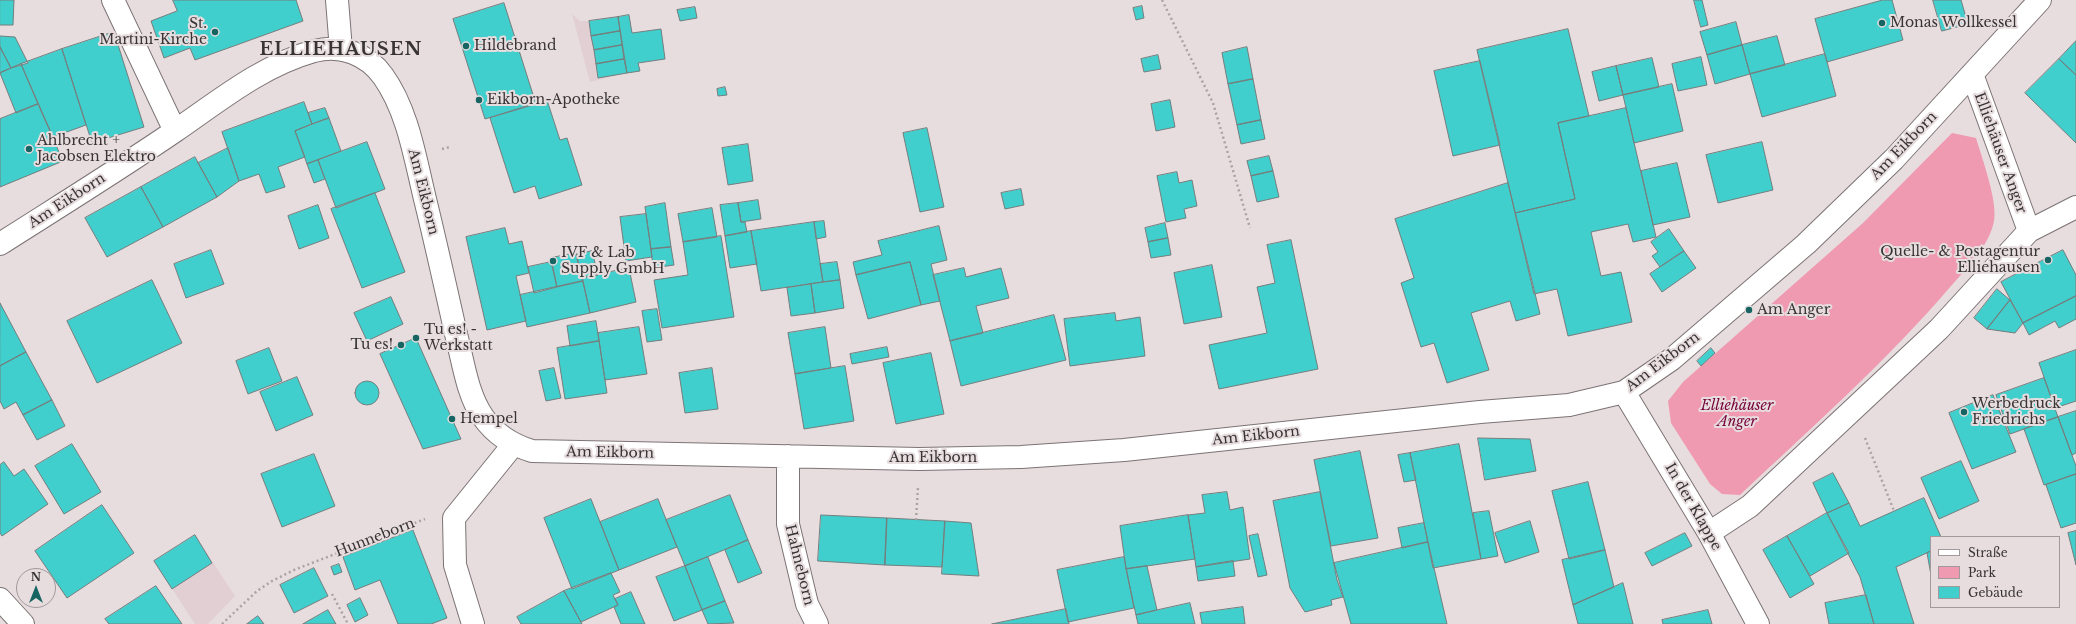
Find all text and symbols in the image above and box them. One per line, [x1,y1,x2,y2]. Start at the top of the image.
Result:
place label: Monas Wollkessel [1890,15,2017,31]
place label: St. Martini-Kirche [99,16,207,48]
marker: Monas Wollkessel [1877,18,1887,28]
marker: St. Martini-Kirche [210,27,220,37]
place label: Hildebrand [474,38,556,54]
district label: ELLIEHAUSEN [260,39,422,61]
marker: Hildebrand [461,41,471,51]
street label: Elliehäuser Anger [1970,90,2030,216]
place label: Eikborn-Apotheke [487,92,620,108]
marker: Eikborn-Apotheke [474,95,484,105]
street label: Am Eikborn [1867,108,1941,184]
place label: Ahlbrecht + Jacobsen Elektro [37,133,156,166]
marker: Ahlbrecht + Jacobsen Elektro [24,144,34,154]
street label: Am Eikborn [404,147,442,237]
street label: Am Eikborn [26,170,108,232]
place label: Quelle- & Postagentur Elliehausen [1880,244,2040,276]
place label: IVF & Lab Supply GmbH [561,245,665,278]
marker: Quelle- & Postagentur Elliehausen [2043,255,2053,265]
marker: IVF & Lab Supply GmbH [548,256,558,266]
place label: Am Anger [1757,302,1830,318]
marker: Am Anger [1744,305,1754,315]
place label: Tu es! - Werkstatt [424,322,493,354]
street label: Am Eikborn [1623,329,1703,395]
marker: Tu es! - Werkstatt [411,333,421,343]
place label: Tu es! [350,337,393,353]
marker: Tu es! [396,340,406,350]
place label: Werbedruck Friedrichs [1972,396,2061,428]
park label: Elliehäuser Anger [1701,398,1773,430]
marker: Werbedruck Friedrichs [1959,407,1969,417]
place label: Hempel [460,411,518,427]
marker: Hempel [447,414,457,424]
street label: Am Eikborn [1211,423,1301,449]
street label: Am Eikborn [566,444,654,462]
street label: Am Eikborn [889,450,977,466]
street label: In der Klappe [1661,460,1725,554]
street label: Hunneborn [333,515,417,561]
street label: Hahneborn [781,523,817,607]
legend [1930,536,2060,608]
text: Straße [1968,545,2008,560]
text: Park [1968,565,1996,580]
north arrow [16,568,56,608]
text: N [31,570,41,584]
text: Gebäude [1968,585,2023,600]

